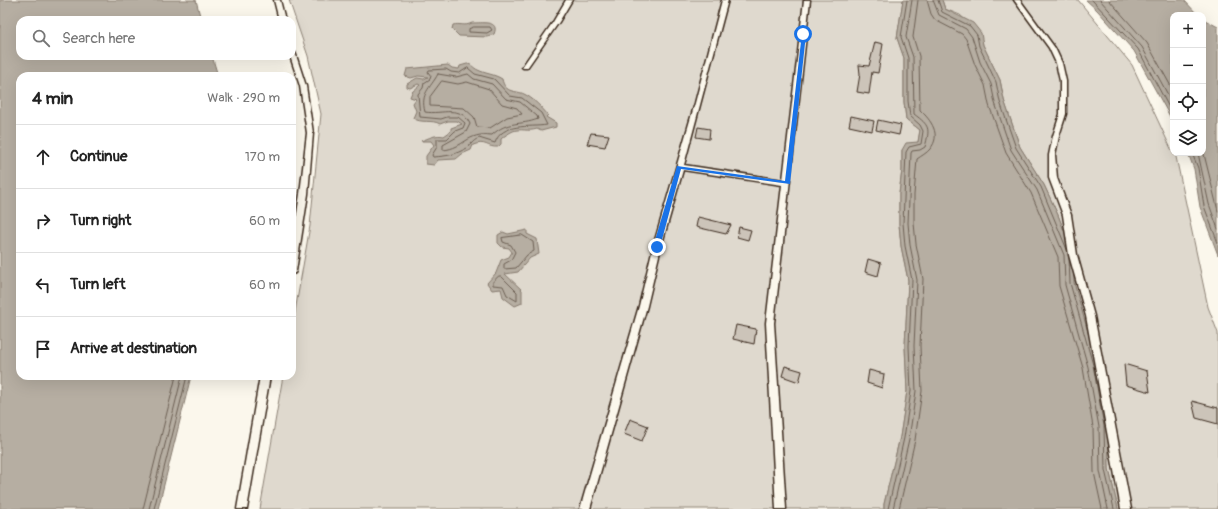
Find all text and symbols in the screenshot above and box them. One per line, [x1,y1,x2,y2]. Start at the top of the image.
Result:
map controls [1170,12,1206,156]
button: + [1170,12,1206,48]
search box [16,16,296,60]
route start [794,25,812,43]
icon: search [30,27,52,49]
text: Search here [62,29,135,48]
button: − [1170,48,1206,84]
button: locate [1170,84,1206,120]
text: 4 min [32,88,73,109]
text: Walk · 290 m [207,90,280,106]
button: layers [1170,120,1206,156]
icon: ahead [32,146,54,168]
text: Continue [70,147,128,166]
text: 170 m [245,149,280,165]
icon: right [32,210,54,232]
text: Turn right [70,211,131,230]
text: 60 m [249,213,280,229]
route end [648,238,666,256]
icon: left [32,274,54,296]
text: Turn left [70,275,126,294]
text: 60 m [249,277,280,293]
icon: arrive [32,338,54,360]
text: Arrive at destination [70,339,197,358]

